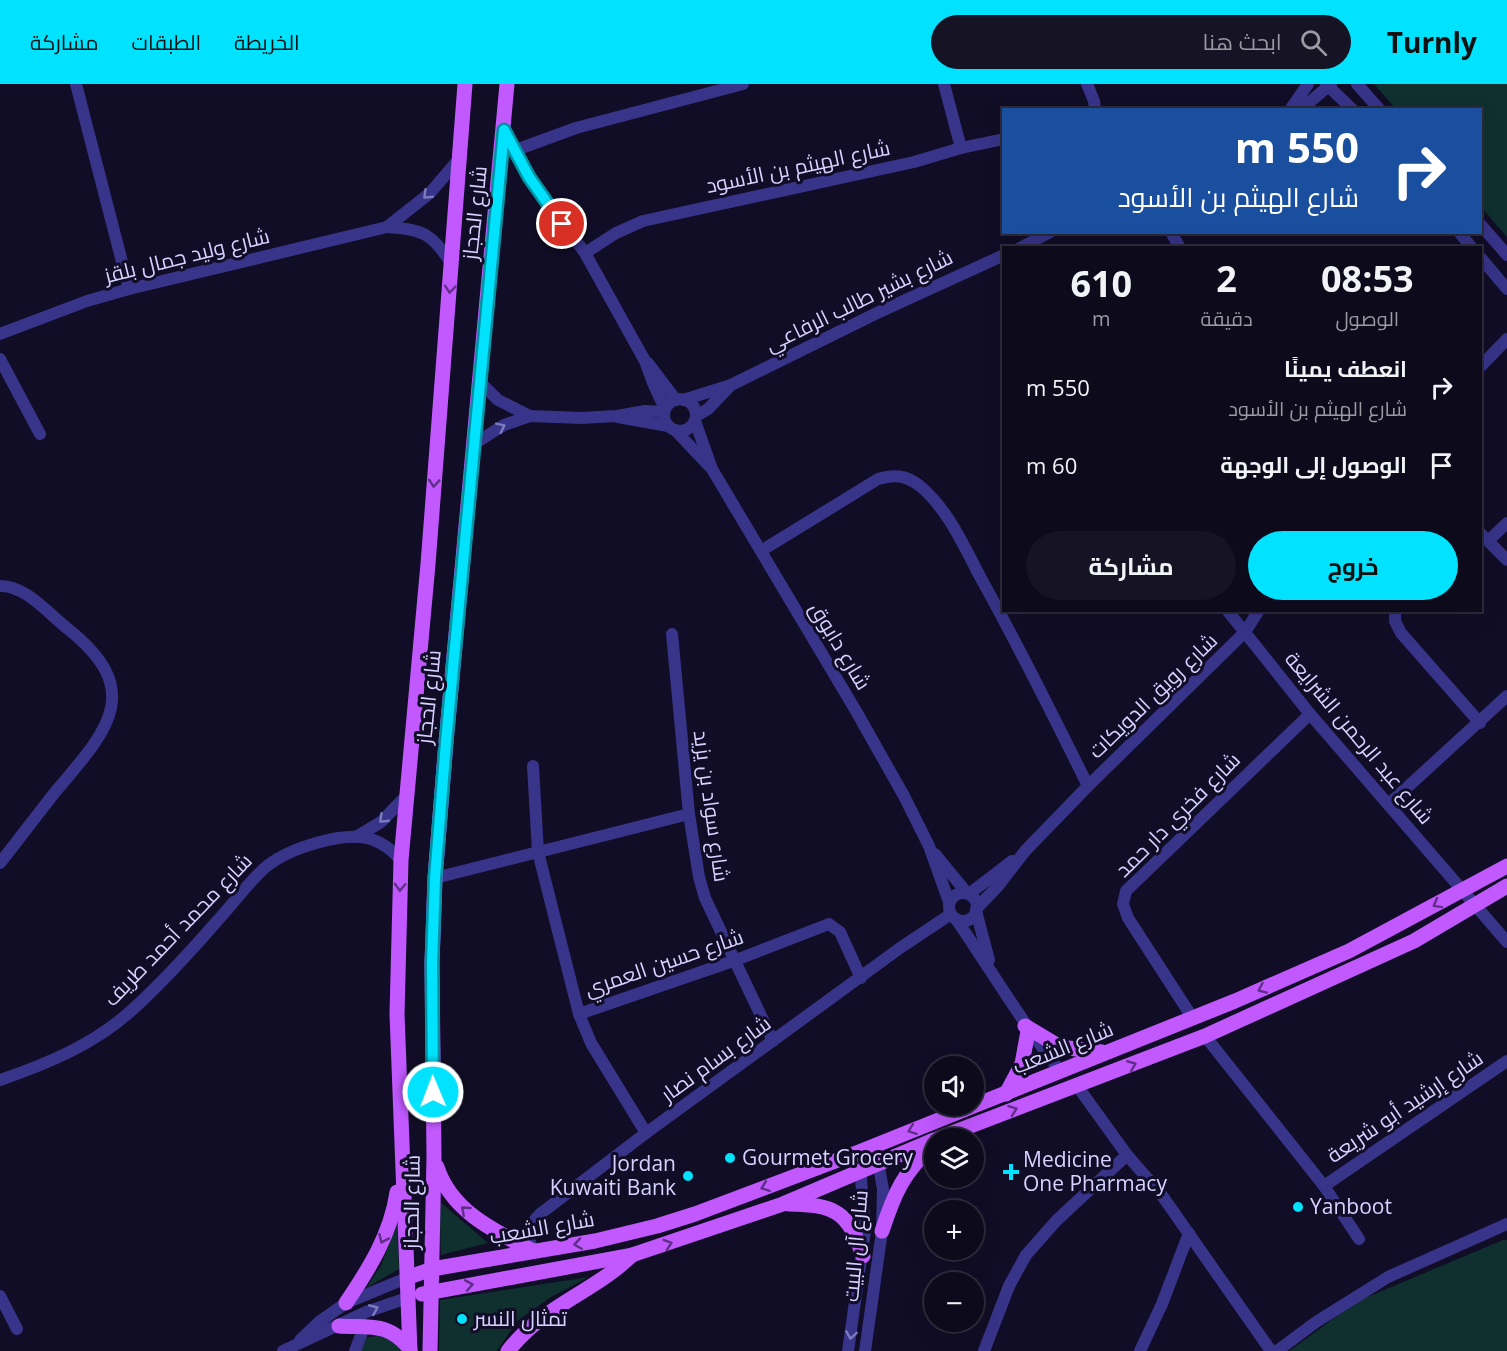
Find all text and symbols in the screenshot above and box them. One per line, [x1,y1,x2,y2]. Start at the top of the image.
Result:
search box [931,15,1351,69]
text: Turnly [1387,23,1477,61]
text: ابحث هنا [1203,26,1282,56]
icon: search [1297,26,1330,59]
text: مشاركة [30,28,99,56]
text: الطبقات [132,28,201,56]
text: الخريطة [234,28,300,56]
text: 550 m [1235,118,1359,175]
icon: right [1380,132,1458,210]
street label: شارع الهيثم بن الأسود [703,133,893,200]
street label: شارع الحجاز [455,164,494,263]
text: شارع الهيثم بن الأسود [1118,178,1359,215]
one-way arrow [424,188,434,199]
pin [536,198,587,249]
icon: arrive [545,207,578,240]
street label: شارع وليد جمال بلقز [100,221,273,290]
street label: شارع بشير طالب الرفاعي [760,242,958,360]
text: 2 [1216,254,1237,303]
text: 08:53 [1321,254,1414,303]
text: 610 [1070,259,1132,308]
one-way arrow [444,284,457,293]
text: m [1092,305,1111,332]
text: دقيقة [1201,305,1253,332]
text: الوصول [1335,305,1399,332]
text: انعطف يمينًا [1284,353,1407,383]
icon: right [1425,371,1458,404]
text: 550 m [1026,372,1090,402]
text: شارع الهيثم بن الأسود [1228,395,1407,422]
one-way arrow [494,423,505,435]
text: الوصول إلى الوجهة [1220,449,1407,479]
icon: arrive [1425,449,1458,482]
text: 60 m [1026,450,1077,480]
one-way arrow [428,479,441,488]
button: مشاركة [1026,531,1236,600]
button: خروج [1248,531,1458,600]
street label: شارع دابوق [803,596,878,695]
street label: شارع رويق الدويكات [1082,626,1224,765]
street label: شارع عبد الرحمن الشرايعة [1278,645,1440,830]
street label: شارع الحجاز [409,648,448,747]
street label: شارع سواد بن يزيد [686,728,737,884]
street label: شارع فخري دار حمد [1109,746,1248,885]
one-way arrow [380,811,391,822]
street label: شارع محمد أحمد طريف [97,847,258,1013]
one-way arrow [394,882,406,891]
one-way arrow [1433,897,1444,908]
street label: شارع حسين العمري [581,922,748,1005]
one-way arrow [1258,982,1269,994]
street label: شارع بسام نصار [654,1009,777,1109]
street label: شارع الشعب [1008,1014,1117,1081]
street label: شارع إرشيد أبو شريعة [1321,1044,1488,1170]
map controls [924,1056,984,1332]
button: sound [924,1056,984,1116]
position arrow [401,1060,465,1124]
one-way arrow [1126,1060,1137,1072]
one-way arrow [1007,1105,1018,1118]
one-way arrow [907,1123,918,1135]
button: layers [924,1128,984,1188]
place label: Gourmet Grocery [742,1143,913,1171]
place label: Medicine One Pharmacy [1023,1145,1167,1197]
place label: Jordan Kuwaiti Bank [550,1149,676,1201]
marker: Gourmet Grocery [723,1151,737,1165]
street label: شارع الحجاز [396,1154,427,1251]
marker: Medicine One Pharmacy [1004,1165,1018,1179]
marker: Jordan Kuwaiti Bank [681,1169,695,1183]
one-way arrow [760,1180,770,1193]
street label: شارع آل البيت [836,1189,875,1303]
place label: Yanboot [1310,1192,1392,1220]
button: + [924,1200,984,1260]
marker: Yanboot [1291,1200,1305,1214]
street label: شارع الشعب [487,1204,597,1251]
one-way arrow [461,1206,472,1217]
one-way arrow [378,1233,390,1244]
one-way arrow [574,1237,583,1249]
one-way arrow [662,1239,673,1251]
button: − [924,1272,984,1332]
one-way arrow [465,1279,474,1291]
one-way arrow [367,1304,378,1316]
place label: تمثال النسر [473,1304,568,1332]
marker: تمثال النسر [455,1312,469,1326]
one-way arrow [845,1330,858,1340]

